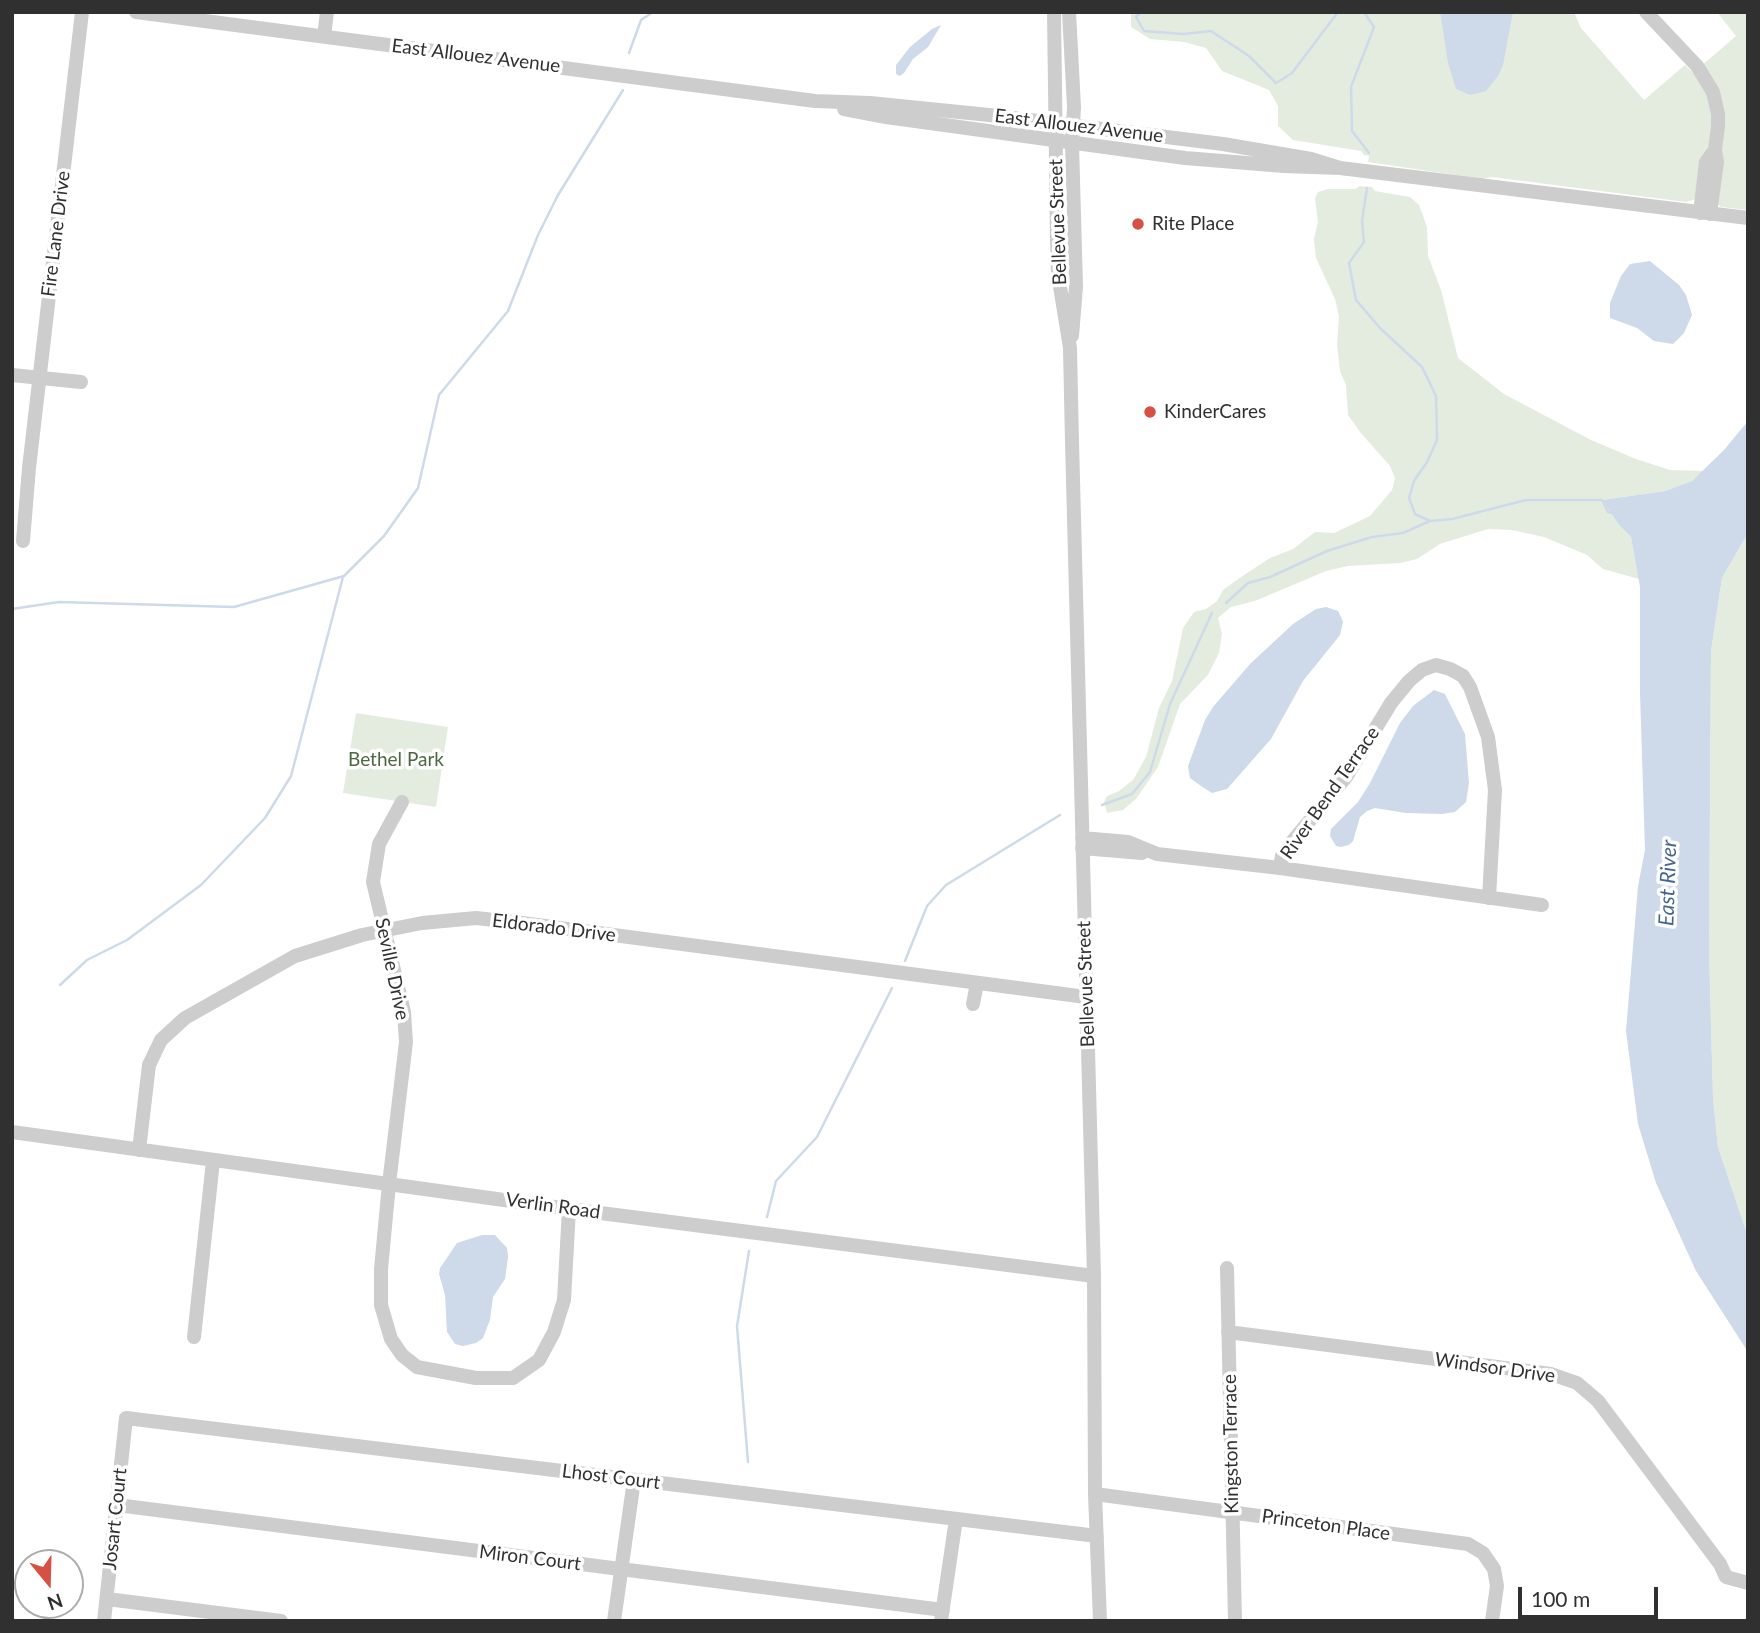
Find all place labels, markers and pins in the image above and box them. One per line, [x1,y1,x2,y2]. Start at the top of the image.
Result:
place label: Rite Place [1152,213,1234,235]
marker: Rite Place [1130,216,1146,232]
place label: KinderCares [1164,401,1266,423]
marker: KinderCares [1142,404,1158,420]

